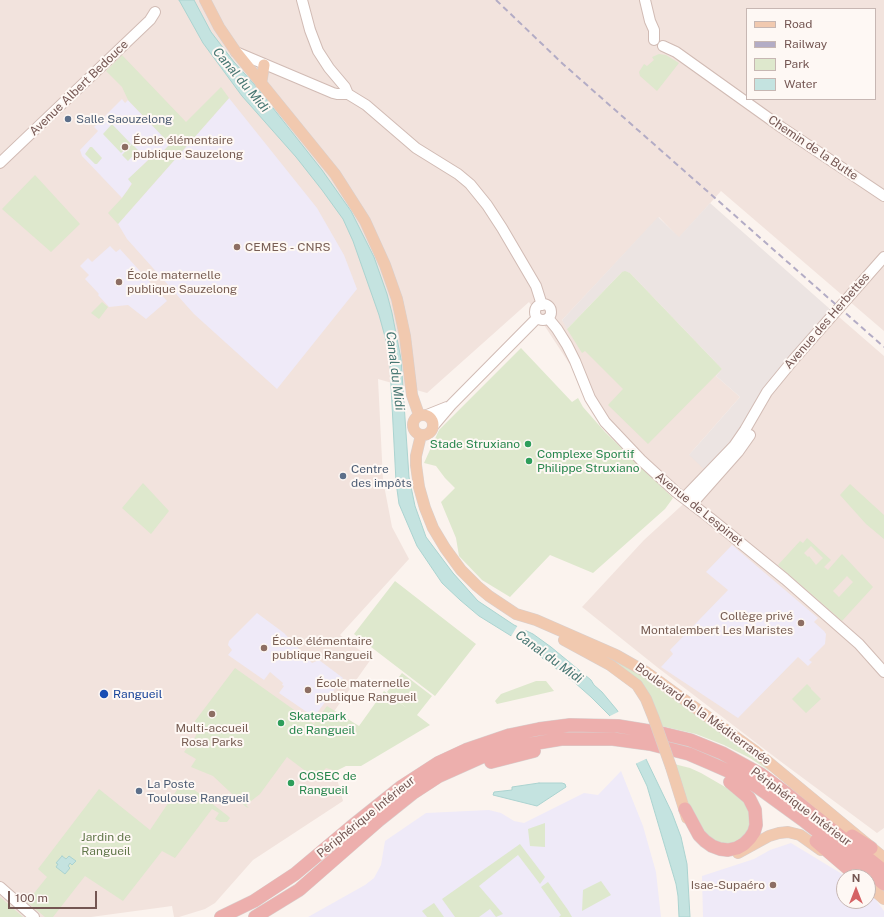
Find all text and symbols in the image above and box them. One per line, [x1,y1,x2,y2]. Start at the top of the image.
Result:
legend [746,8,876,100]
text: Road [784,17,812,31]
street label: Avenue Albert Bedouce [27,37,131,139]
text: Railway [784,37,827,51]
water label: Canal du Midi [209,44,273,116]
text: Park [784,57,810,71]
text: Water [784,77,817,91]
place label: Salle Saouzelong [76,112,173,126]
street label: Chemin de la Butte [765,112,861,184]
marker: Salle Saouzelong [63,114,73,124]
place label: École élémentaire publique Sauzelong [133,133,243,161]
marker: École élémentaire publique Sauzelong [120,142,130,152]
place label: CEMES - CNRS [245,240,331,254]
marker: CEMES - CNRS [232,242,242,252]
place label: École maternelle publique Sauzelong [127,268,237,296]
street label: Avenue des Herbettes [781,270,873,372]
marker: École maternelle publique Sauzelong [114,277,124,287]
water label: Canal du Midi [382,331,408,411]
place label: Stade Struxiano [430,437,520,451]
marker: Stade Struxiano [523,439,533,449]
place label: Complexe Sportif Philippe Struxiano [537,447,639,475]
marker: Complexe Sportif Philippe Struxiano [524,456,534,466]
place label: Centre des impôts [351,462,412,490]
street label: Avenue de Lespinet [652,469,746,549]
marker: Centre des impôts [338,471,348,481]
place label: Collège privé Montalembert Les Maristes [641,609,793,637]
marker: Collège privé Montalembert Les Maristes [796,618,806,628]
water label: Canal du Midi [512,627,586,687]
place label: École élémentaire publique Rangueil [272,634,373,662]
marker: École élémentaire publique Rangueil [259,643,269,653]
street label: Boulevard de la Méditerranée [632,660,774,768]
place label: École maternelle publique Rangueil [316,676,417,704]
marker: École maternelle publique Rangueil [303,685,313,695]
place label: Rangueil [113,687,162,701]
marker: Rangueil [98,688,110,700]
marker: Multi-accueil Rosa Parks [207,709,217,719]
place label: Skatepark de Rangueil [289,709,355,737]
marker: Skatepark de Rangueil [276,718,286,728]
place label: Multi-accueil Rosa Parks [175,721,249,749]
street label: Périphérique Intérieur [748,765,854,849]
place label: COSEC de Rangueil [299,769,357,797]
street label: Périphérique Intérieur [314,773,418,861]
place label: La Poste Toulouse Rangueil [147,777,249,805]
marker: COSEC de Rangueil [286,778,296,788]
marker: La Poste Toulouse Rangueil [134,786,144,796]
park label: Jardin de Rangueil [81,830,131,858]
north arrow [836,869,876,909]
text: N [852,872,860,884]
place label: Isae-Supaéro [691,878,765,892]
marker: Isae-Supaéro [768,880,778,890]
scale bar [10,883,99,909]
text: 100 m [15,891,48,905]

